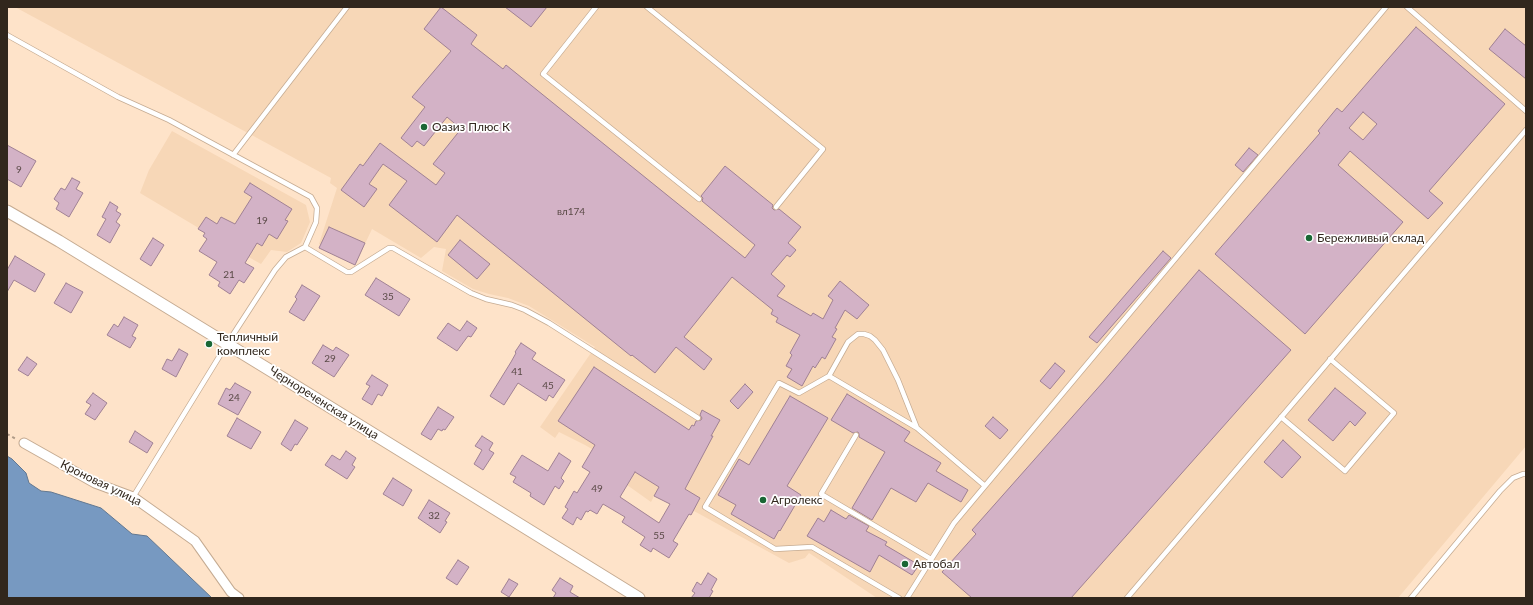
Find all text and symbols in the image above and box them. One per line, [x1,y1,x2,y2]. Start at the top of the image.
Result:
place label: Оазиз Плюс К [432,120,510,134]
marker: Оазиз Плюс К [419,122,429,132]
house number: 9 [16,164,22,176]
house number: вл174 [557,206,585,218]
house number: 19 [256,215,268,227]
place label: Бережливый склад [1317,231,1424,245]
marker: Бережливый склад [1304,233,1314,243]
house number: 21 [223,269,235,281]
house number: 35 [382,291,394,303]
place label: Тепличный комплекс [217,330,278,358]
marker: Тепличный комплекс [204,339,214,349]
house number: 29 [324,353,336,365]
street label: Чернореченская улица [267,363,381,443]
house number: 41 [511,366,523,378]
house number: 45 [542,380,554,392]
house number: 24 [228,392,240,404]
street label: Кроновая улица [58,457,144,509]
house number: 49 [591,483,603,495]
place label: Агролекс [771,493,822,507]
marker: Агролекс [758,495,768,505]
house number: 32 [428,510,440,522]
house number: 55 [653,530,665,542]
place label: Автобал [913,557,960,571]
marker: Автобал [900,559,910,569]

